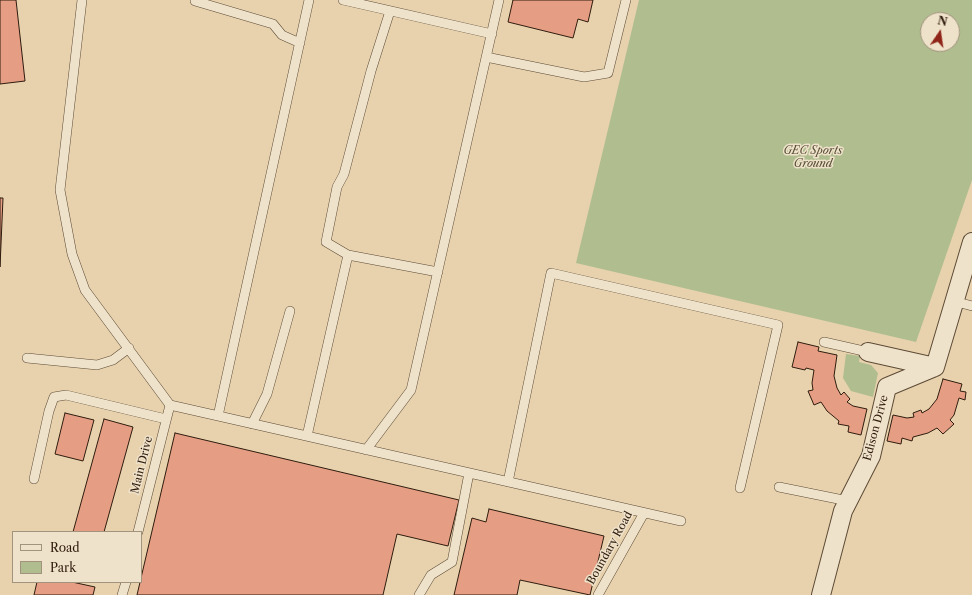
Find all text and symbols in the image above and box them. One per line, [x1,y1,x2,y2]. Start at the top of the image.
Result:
north arrow [920,12,960,52]
text: N [936,13,949,29]
park label: GEC Sports Ground [784,144,842,170]
street label: Edison Drive [861,394,891,462]
street label: Main Drive [129,435,155,495]
street label: Boundary Road [584,509,636,587]
legend [12,531,142,583]
text: Road [50,540,80,555]
text: Park [50,560,76,575]

